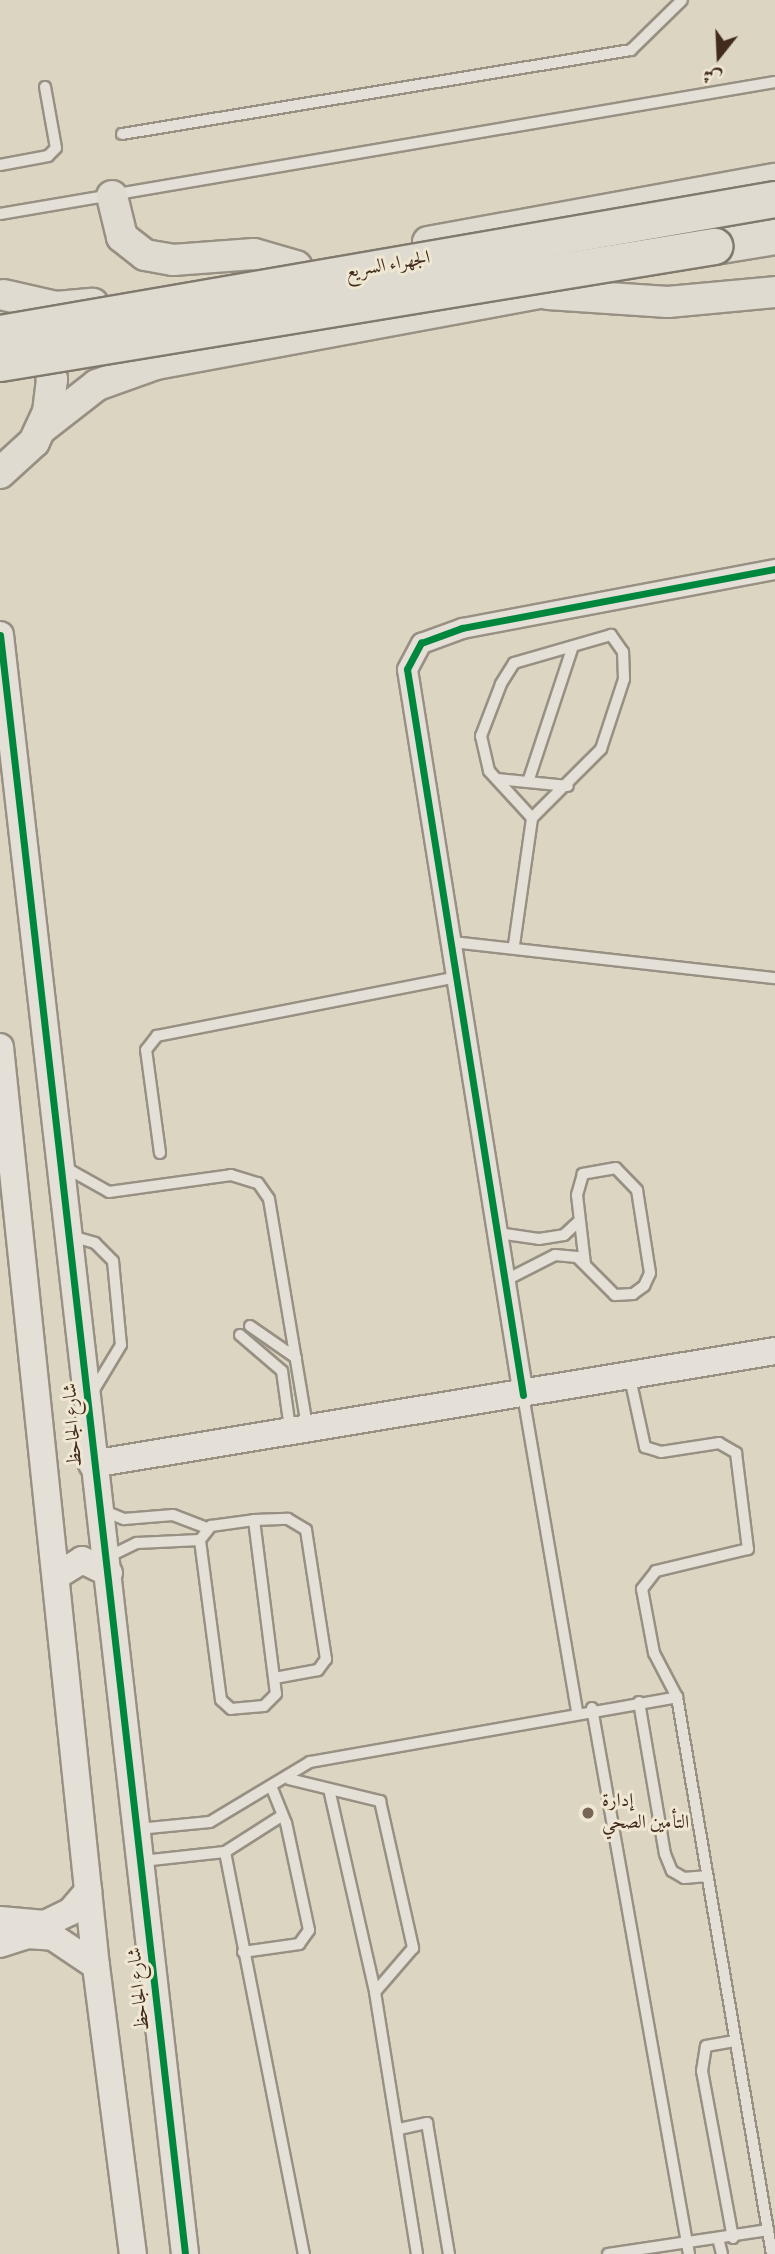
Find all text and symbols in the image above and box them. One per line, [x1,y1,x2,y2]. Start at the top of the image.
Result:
north arrow [684,21,754,91]
text: ش [700,61,726,91]
street label: الجهراء السريع [344,247,432,285]
street label: شارع الجاحظ [60,1382,88,1468]
place label: إدارة التأمين الصحي [602,1791,689,1835]
marker: إدارة التأمين الصحي [580,1805,596,1821]
street label: شارع الجاحظ [124,1946,156,2032]

